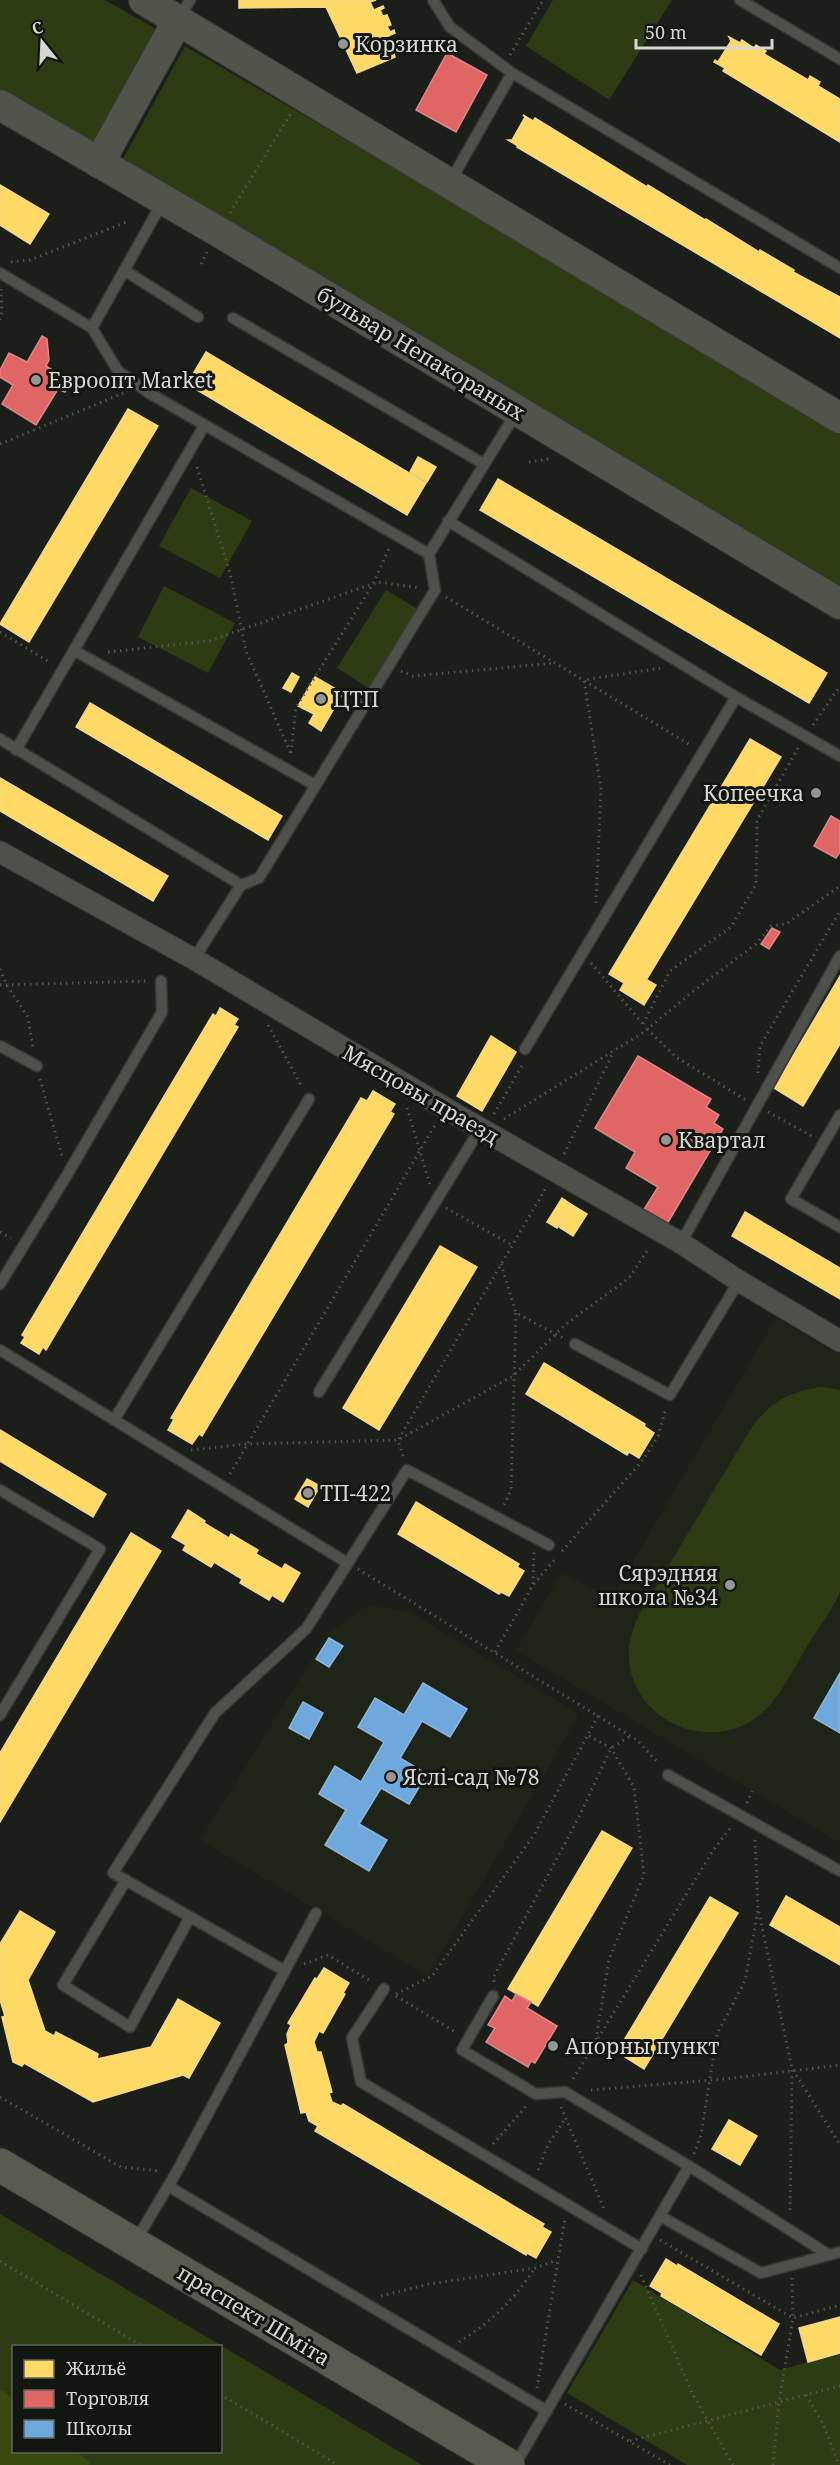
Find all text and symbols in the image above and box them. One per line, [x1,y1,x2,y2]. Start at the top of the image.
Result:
north arrow [12,12,72,72]
scale bar [636,12,772,50]
text: С [29,16,46,40]
text: 50 m [645,20,687,44]
place label: Корзинка [355,30,458,58]
marker: Корзинка [336,37,350,51]
street label: бульвар Непакораных [312,280,531,427]
place label: Евроопт Market [48,366,213,394]
marker: Евроопт Market [29,373,43,387]
place label: ЦТП [333,685,379,713]
marker: ЦТП [314,692,328,706]
place label: Копеечка [703,779,804,807]
marker: Копеечка [809,786,823,800]
street label: Мясцовы праезд [338,1038,504,1150]
place label: Квартал [678,1126,766,1154]
marker: Квартал [659,1133,673,1147]
place label: ТП-422 [320,1479,391,1507]
marker: ТП-422 [301,1486,315,1500]
place label: Сярэдняя школа №34 [598,1559,718,1611]
marker: Сярэдняя школа №34 [723,1578,737,1592]
place label: Яслі-сад №78 [402,1763,540,1791]
marker: Яслі-сад №78 [384,1770,398,1784]
place label: Апорны пункт [565,2032,719,2060]
marker: Апорны пункт [546,2039,560,2053]
street label: праспект Шміта [172,2258,336,2372]
legend [12,2345,222,2453]
text: Жильё [65,2356,126,2380]
text: Торговля [66,2386,149,2410]
text: Школы [66,2416,132,2440]

